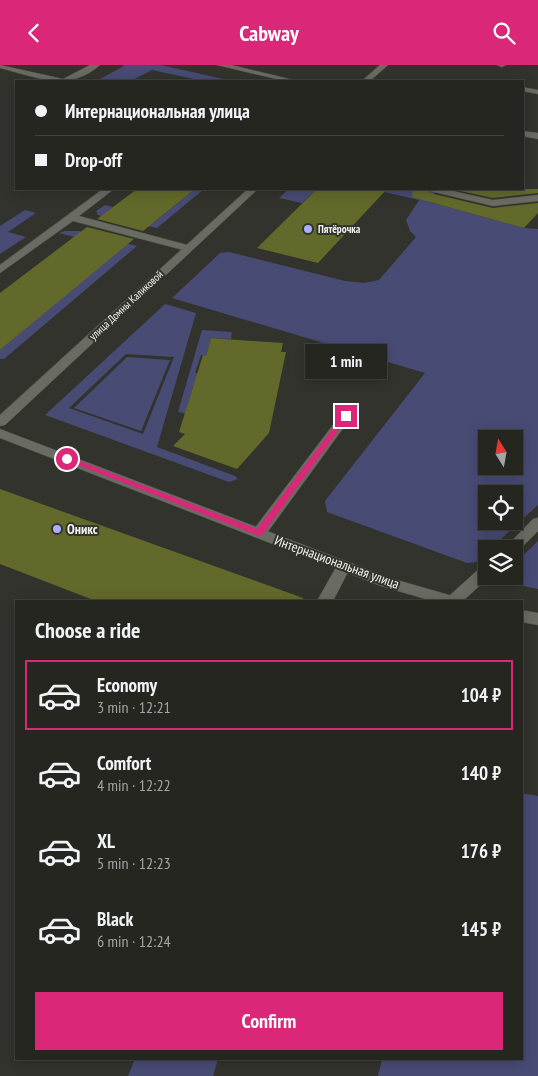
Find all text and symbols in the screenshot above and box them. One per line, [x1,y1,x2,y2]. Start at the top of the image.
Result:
icon: back [20,19,48,47]
text: Cabway [239,19,299,47]
icon: search [490,19,518,47]
text: Интернациональная улица [65,99,250,123]
text: Drop-off [65,148,122,172]
place label: Пятёрочка [318,222,361,236]
marker: Пятёрочка [302,223,314,235]
street label: улица Домны Каликовой [86,267,166,343]
callout: 1 min [305,343,387,379]
text: 1 min [330,351,362,371]
route end [335,405,357,427]
north arrow [478,430,522,475]
map controls [478,430,523,585]
route start [56,448,78,470]
button: locate [478,485,523,530]
place label: Оникс [67,520,98,538]
marker: Оникс [51,523,63,535]
street label: Интернациональная улица [272,531,402,593]
button: layers [478,540,523,585]
text: Choose a ride [35,616,140,644]
icon: car [37,673,82,718]
text: Economy [97,673,157,697]
text: 104 ₽ [461,683,501,707]
text: 3 min · 12:21 [97,697,171,717]
icon: car [37,751,82,796]
text: Comfort [97,751,151,775]
text: 140 ₽ [461,761,501,785]
text: 4 min · 12:22 [97,775,171,795]
icon: car [37,829,82,874]
text: XL [97,829,115,853]
text: 176 ₽ [461,839,501,863]
text: 5 min · 12:23 [97,853,171,873]
icon: car [37,907,82,952]
text: Black [97,907,133,931]
text: 145 ₽ [461,917,501,941]
text: 6 min · 12:24 [97,931,171,951]
button: Confirm [35,992,503,1050]

